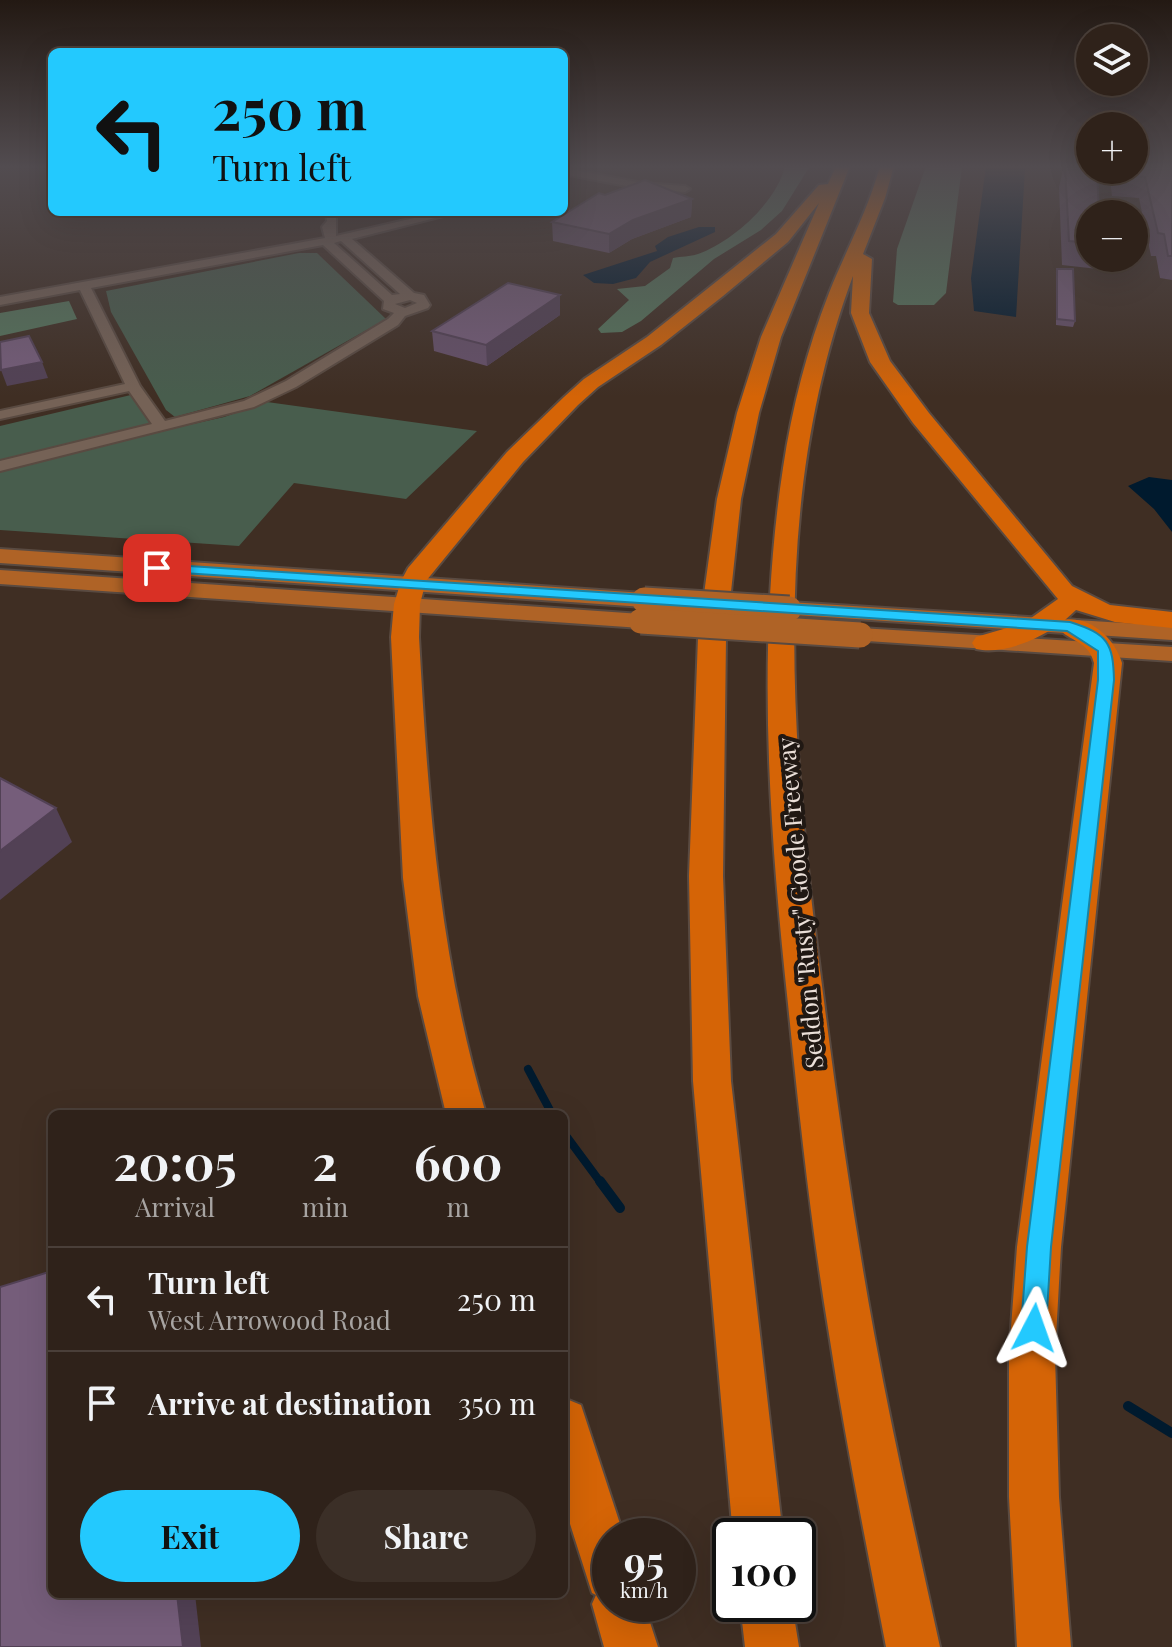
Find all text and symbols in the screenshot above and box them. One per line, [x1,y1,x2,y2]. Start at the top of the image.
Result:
map controls [1076,24,1148,272]
button: layers [1076,24,1148,96]
text: 250 m [212,70,367,145]
icon: left [80,80,184,184]
button: + [1076,112,1148,184]
text: Turn left [212,142,351,190]
button: − [1076,200,1148,272]
pin [123,534,191,602]
icon: arrive [135,546,179,590]
street label: Seddon "Rusty" Goode Freeway [769,736,829,1070]
text: 20:05 [113,1129,236,1193]
text: 2 [312,1129,338,1193]
text: 600 [414,1129,502,1193]
text: Arrival [135,1189,215,1224]
text: min [302,1189,348,1224]
text: m [447,1189,470,1224]
text: Turn left [148,1262,269,1302]
icon: left [80,1277,124,1321]
text: 250 m [457,1279,536,1319]
position arrow [992,1286,1076,1370]
text: West Arrowood Road [148,1302,391,1337]
icon: arrive [80,1381,124,1425]
text: Arrive at destination [148,1383,431,1423]
text: 350 m [458,1383,536,1423]
button: Exit [80,1490,300,1582]
button: Share [316,1490,536,1582]
speed limit sign: 100 [712,1518,816,1622]
text: 95 [624,1533,664,1586]
text: km/h [620,1576,668,1603]

